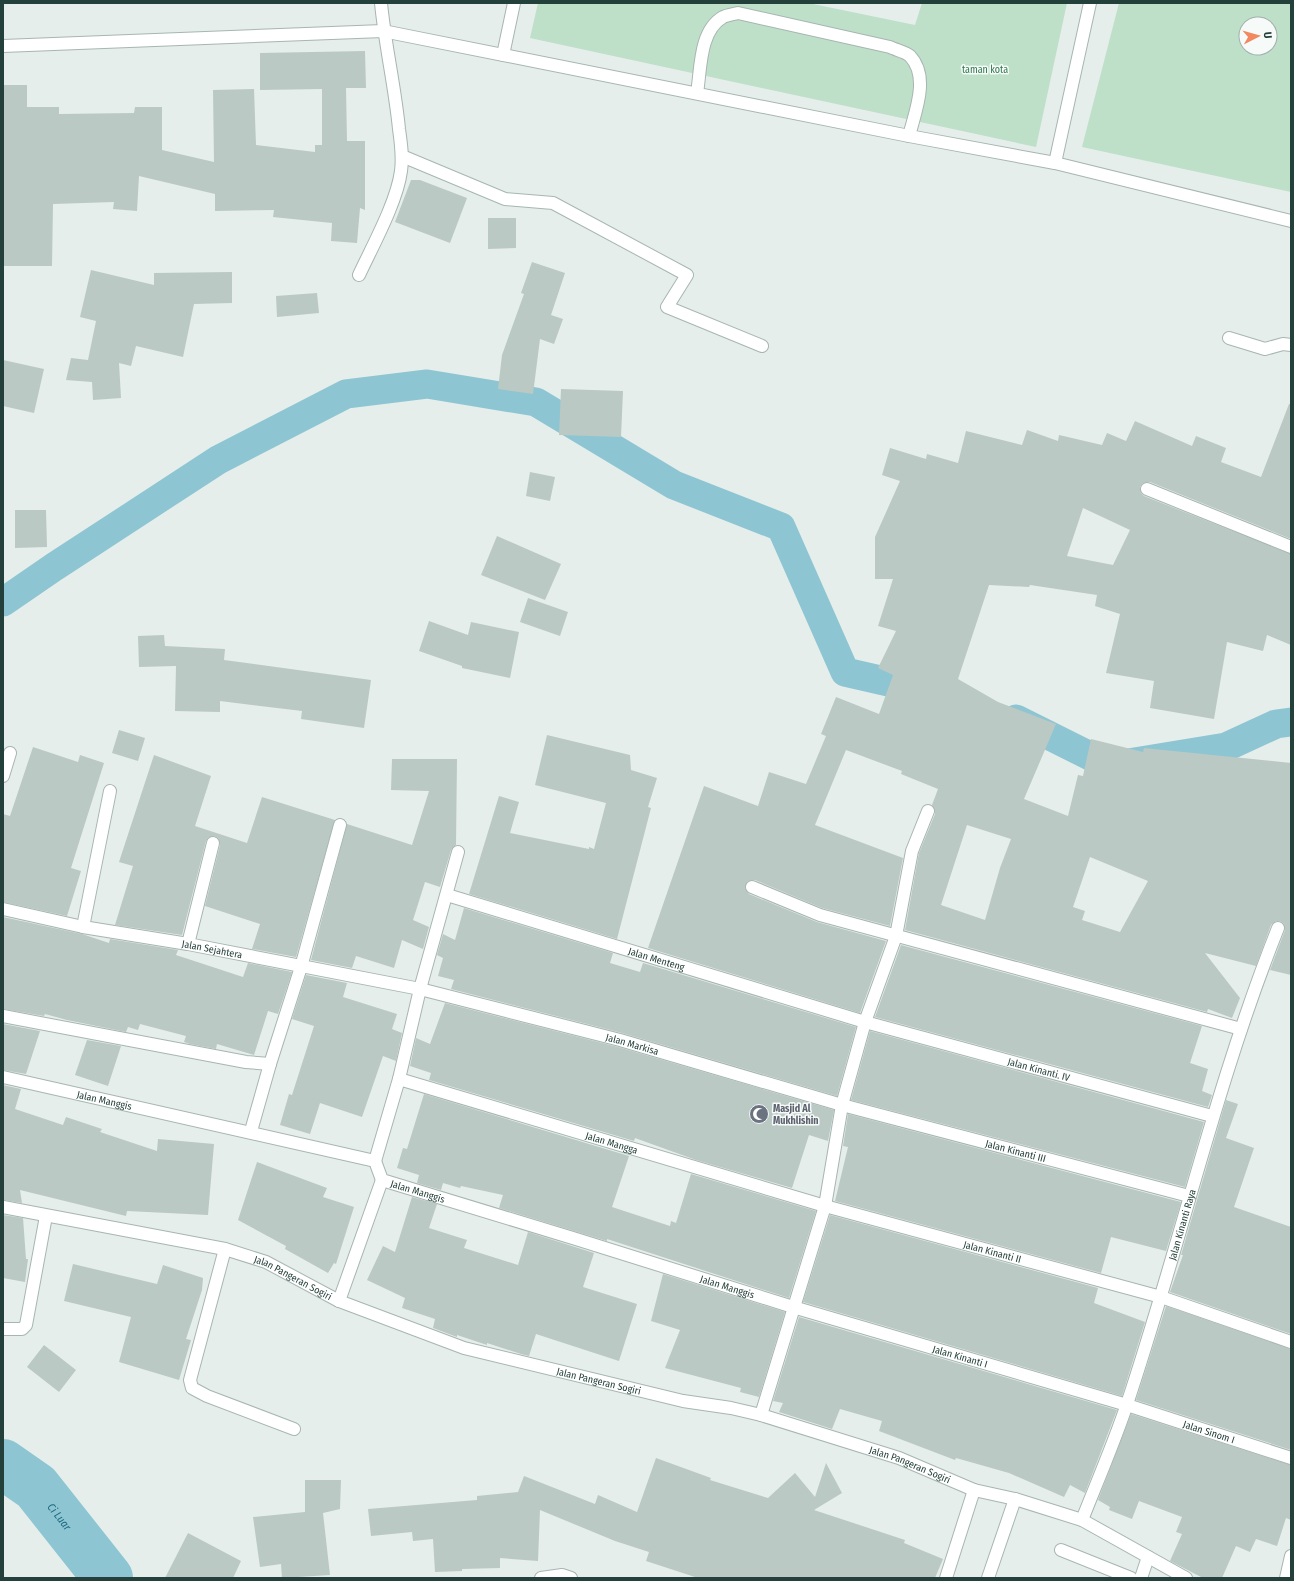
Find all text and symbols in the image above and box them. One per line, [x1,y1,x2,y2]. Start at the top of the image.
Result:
north arrow [1238,16,1278,56]
text: U [1261,31,1274,39]
park label: taman kota [962,64,1008,76]
street label: Jalan Sejahtera [181,938,243,961]
street label: Jalan Menteng [627,945,686,974]
street label: Jalan Markisa [604,1032,660,1058]
street label: Jalan Kinanti. IV [1006,1056,1072,1084]
street label: Jalan Manggis [75,1089,133,1113]
mosque icon: Masjid Al Mukhlishin [748,1103,770,1125]
place label: Masjid Al Mukhlishin [773,1103,819,1127]
street label: Jalan Mangga [584,1130,639,1157]
street label: Jalan Kinanti III [984,1138,1047,1165]
street label: Jalan Manggis [389,1178,446,1206]
street label: Jalan Kinanti Raya [1167,1188,1199,1262]
street label: Jalan Kinanti II [962,1239,1022,1266]
street label: Jalan Pangeran Sogiri [252,1254,334,1303]
street label: Jalan Manggis [698,1273,756,1302]
street label: Jalan Kinanti I [931,1343,989,1371]
street label: Jalan Pangeran Sogiri [555,1366,642,1398]
street label: Jalan Sinom I [1181,1419,1236,1446]
street label: Jalan Pangeran Sogiri [868,1444,952,1486]
water label: Ci Luar [44,1501,74,1534]

